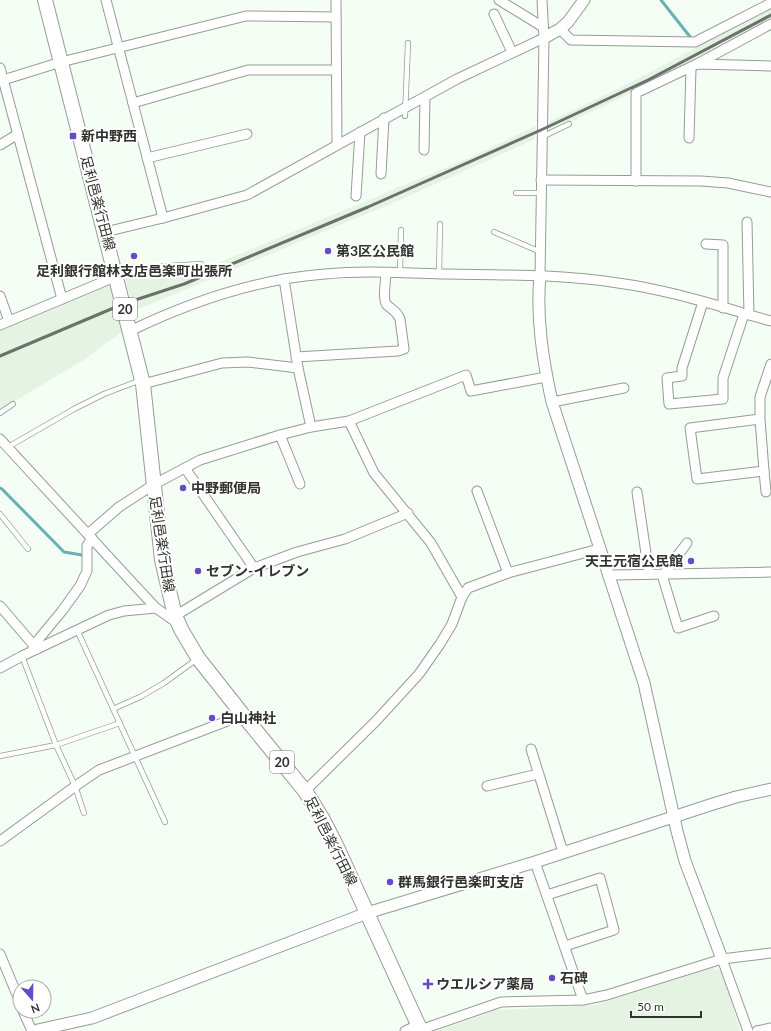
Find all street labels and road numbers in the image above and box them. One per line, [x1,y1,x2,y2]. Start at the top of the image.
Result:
street label: 足利邑楽行田線 [78,153,119,252]
road number: 20 [113,298,137,320]
street label: 足利邑楽行田線 [146,494,179,594]
road number: 20 [270,751,294,773]
street label: 足利邑楽行田線 [302,793,361,888]

